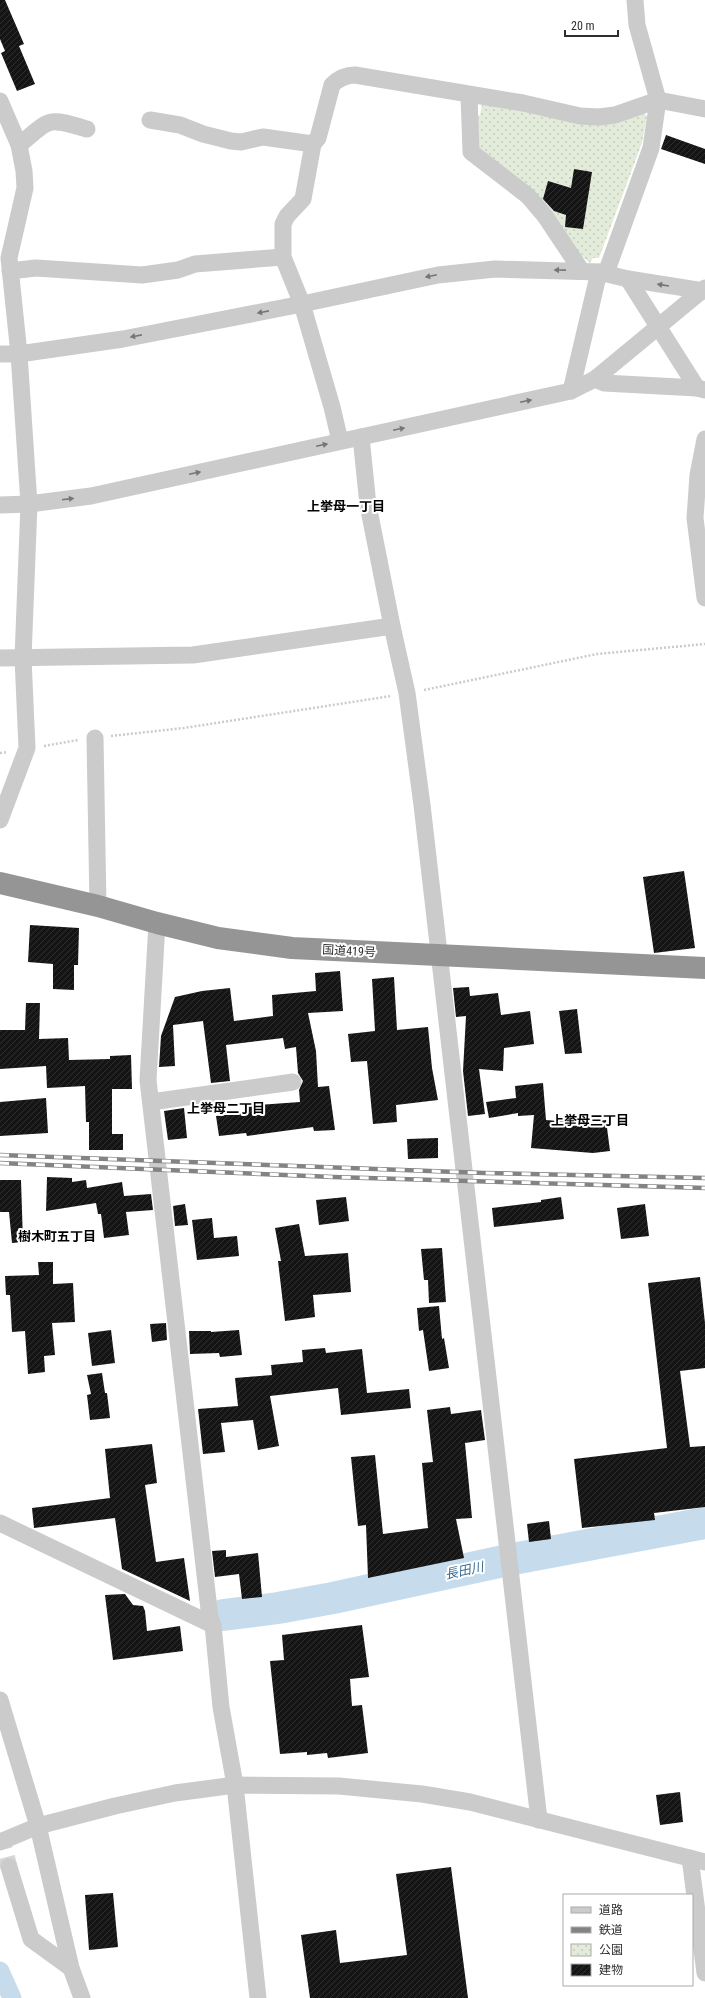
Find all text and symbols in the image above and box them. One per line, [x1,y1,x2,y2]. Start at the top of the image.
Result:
scale bar [565,12,618,38]
text: 20 m [571,19,595,33]
one-way arrow [553,267,566,273]
one-way arrow [424,274,437,280]
one-way arrow [657,281,669,287]
one-way arrow [257,309,269,315]
one-way arrow [130,334,142,340]
one-way arrow [520,398,532,404]
one-way arrow [393,425,405,431]
one-way arrow [316,442,328,448]
one-way arrow [189,470,201,476]
one-way arrow [62,496,74,503]
district label: 上挙母一丁目 [307,499,385,514]
street label: 国道419号 [322,943,376,959]
district label: 上挙母二丁目 [187,1101,265,1116]
district label: 上挙母三丁目 [551,1113,629,1128]
district label: 樹木町五丁目 [18,1229,96,1244]
water label: 長田川 [443,1559,487,1582]
legend [563,1894,693,1986]
text: 道路 [599,1903,623,1917]
text: 鉄道 [599,1923,623,1937]
text: 公園 [599,1943,623,1957]
text: 建物 [599,1963,623,1977]

